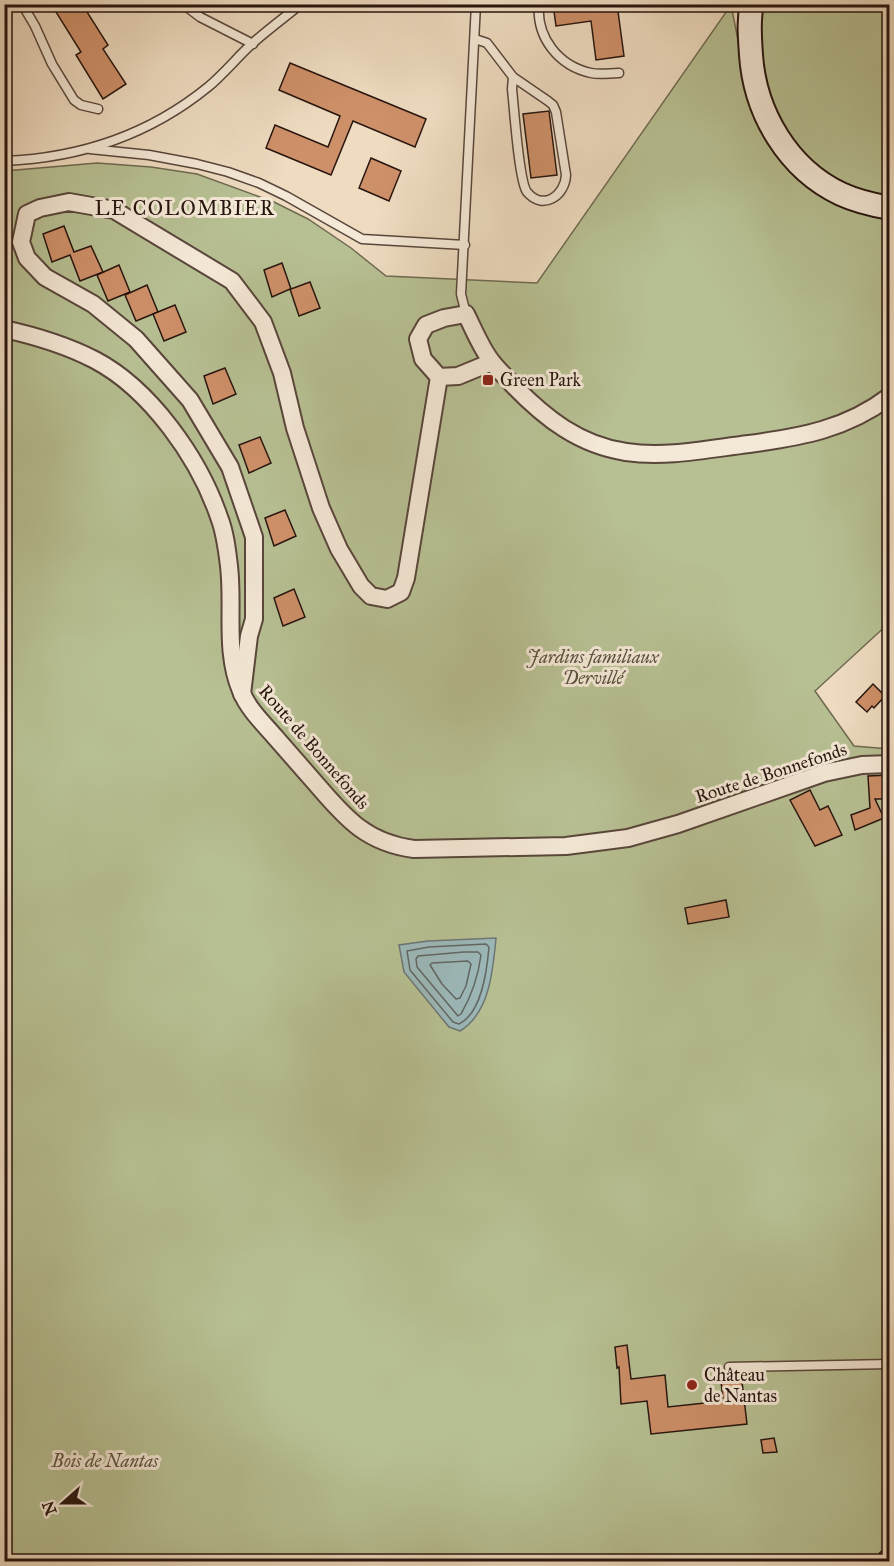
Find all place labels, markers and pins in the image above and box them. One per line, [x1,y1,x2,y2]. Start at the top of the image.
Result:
place label: Green Park [500,369,582,391]
marker: Green Park [481,373,495,387]
place label: Château de Nantas [704,1364,777,1407]
marker: Château de Nantas [685,1378,699,1392]

